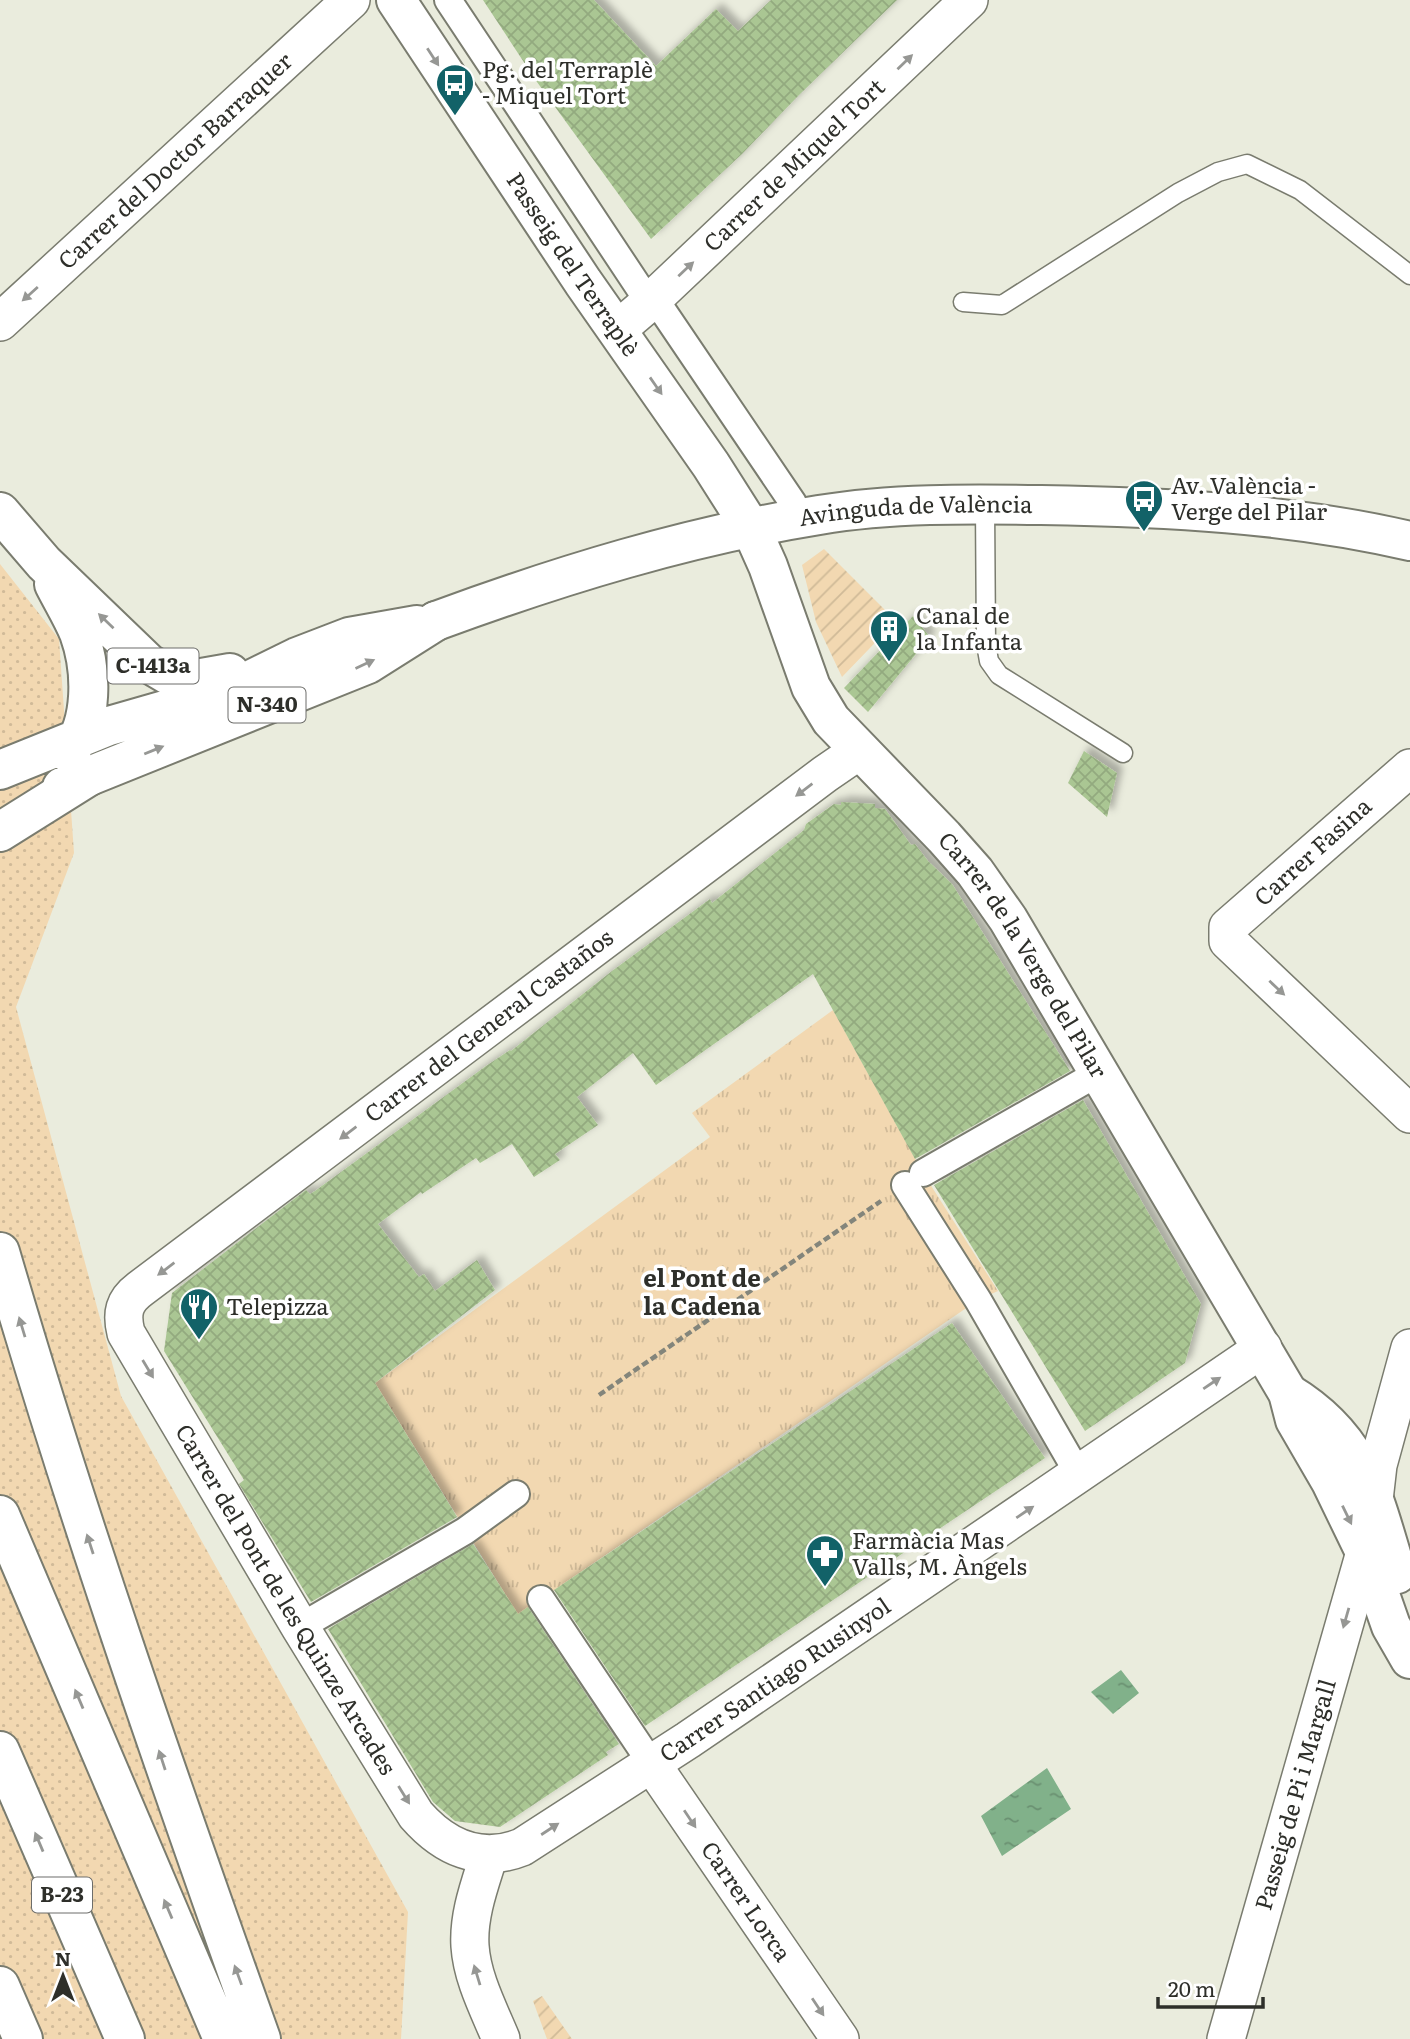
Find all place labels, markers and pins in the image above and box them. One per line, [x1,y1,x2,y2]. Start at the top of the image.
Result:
place label: Pg. del Terraplè - Miquel Tort [482,51,653,111]
bus stop icon: Pg. del Terraplè - Miquel Tort [434,62,476,117]
place label: Av. València - Verge del Pilar [1171,467,1327,527]
bus stop icon: Av. València - Verge del Pilar [1123,478,1165,533]
place label: Canal de la Infanta [916,597,1023,657]
building icon: Canal de la Infanta [868,608,910,663]
restaurant icon: Telepizza [178,1286,220,1341]
place label: Telepizza [226,1288,329,1322]
place label: Farmàcia Mas Valls, M. Àngels [852,1522,1027,1582]
pharmacy icon: Farmàcia Mas Valls, M. Àngels [804,1533,846,1588]

